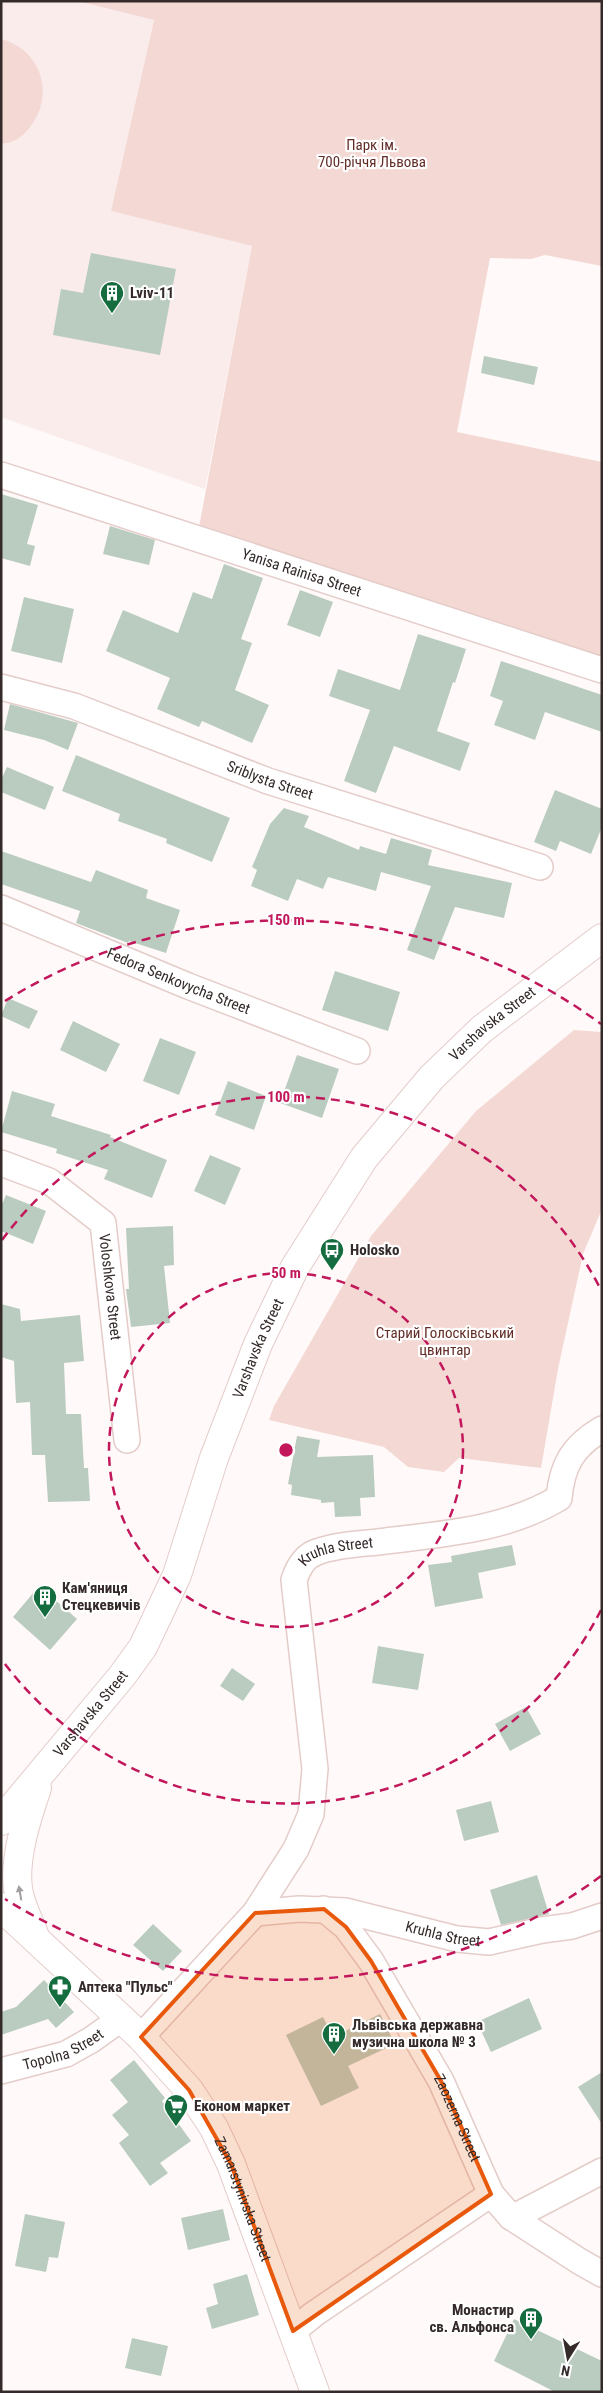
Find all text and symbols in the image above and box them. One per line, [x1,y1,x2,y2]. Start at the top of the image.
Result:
park label: Парк ім. 700-річчя Львова [318,136,426,171]
building icon: Lviv-11 [99,280,125,314]
place label: Lviv-11 [130,284,174,302]
street label: Yanisa Rainisa Street [239,545,364,600]
street label: Sriblysta Street [224,757,315,804]
text: 150 m [267,911,305,929]
street label: Fedora Senkovycha Street [104,944,253,1018]
street label: Varshavska Street [445,983,539,1065]
text: 100 m [267,1088,305,1106]
street label: Voloshkova Street [95,1233,125,1341]
bus stop icon: Holosko [319,1237,345,1271]
place label: Holosko [350,1241,399,1259]
text: 50 m [271,1264,301,1282]
street label: Varshavska Street [229,1296,287,1401]
park label: Старий Голосківський цвинтар [376,1324,514,1359]
centre of rings [277,1441,295,1459]
street label: Kruhla Street [295,1534,374,1570]
place label: Кам'яниця Стецкевичів [62,1579,140,1614]
building icon: Кам'яниця Стецкевичів [32,1584,58,1618]
street label: Varshavska Street [50,1667,132,1760]
one-way arrow [16,1884,24,1900]
street label: Kruhla Street [403,1917,481,1950]
pharmacy icon: Аптека "Пульс" [47,1974,73,2008]
place label: Аптека "Пульс" [78,1978,173,1996]
place label: Львівська державна музична школа № 3 [352,2016,483,2051]
building icon: Львівська державна музична школа № 3 [321,2021,347,2055]
street label: Topolna Street [21,2025,107,2074]
street label: Zaozerna Street [430,2071,485,2164]
supermarket icon: Економ маркет [163,2093,189,2127]
place label: Економ маркет [194,2097,290,2115]
street label: Zamarstynivska Street [210,2134,275,2264]
place label: Монастир св. Альфонса [429,2301,514,2336]
building icon: Монастир св. Альфонса [518,2306,544,2340]
north arrow [543,2333,593,2383]
text: N [560,2362,571,2379]

